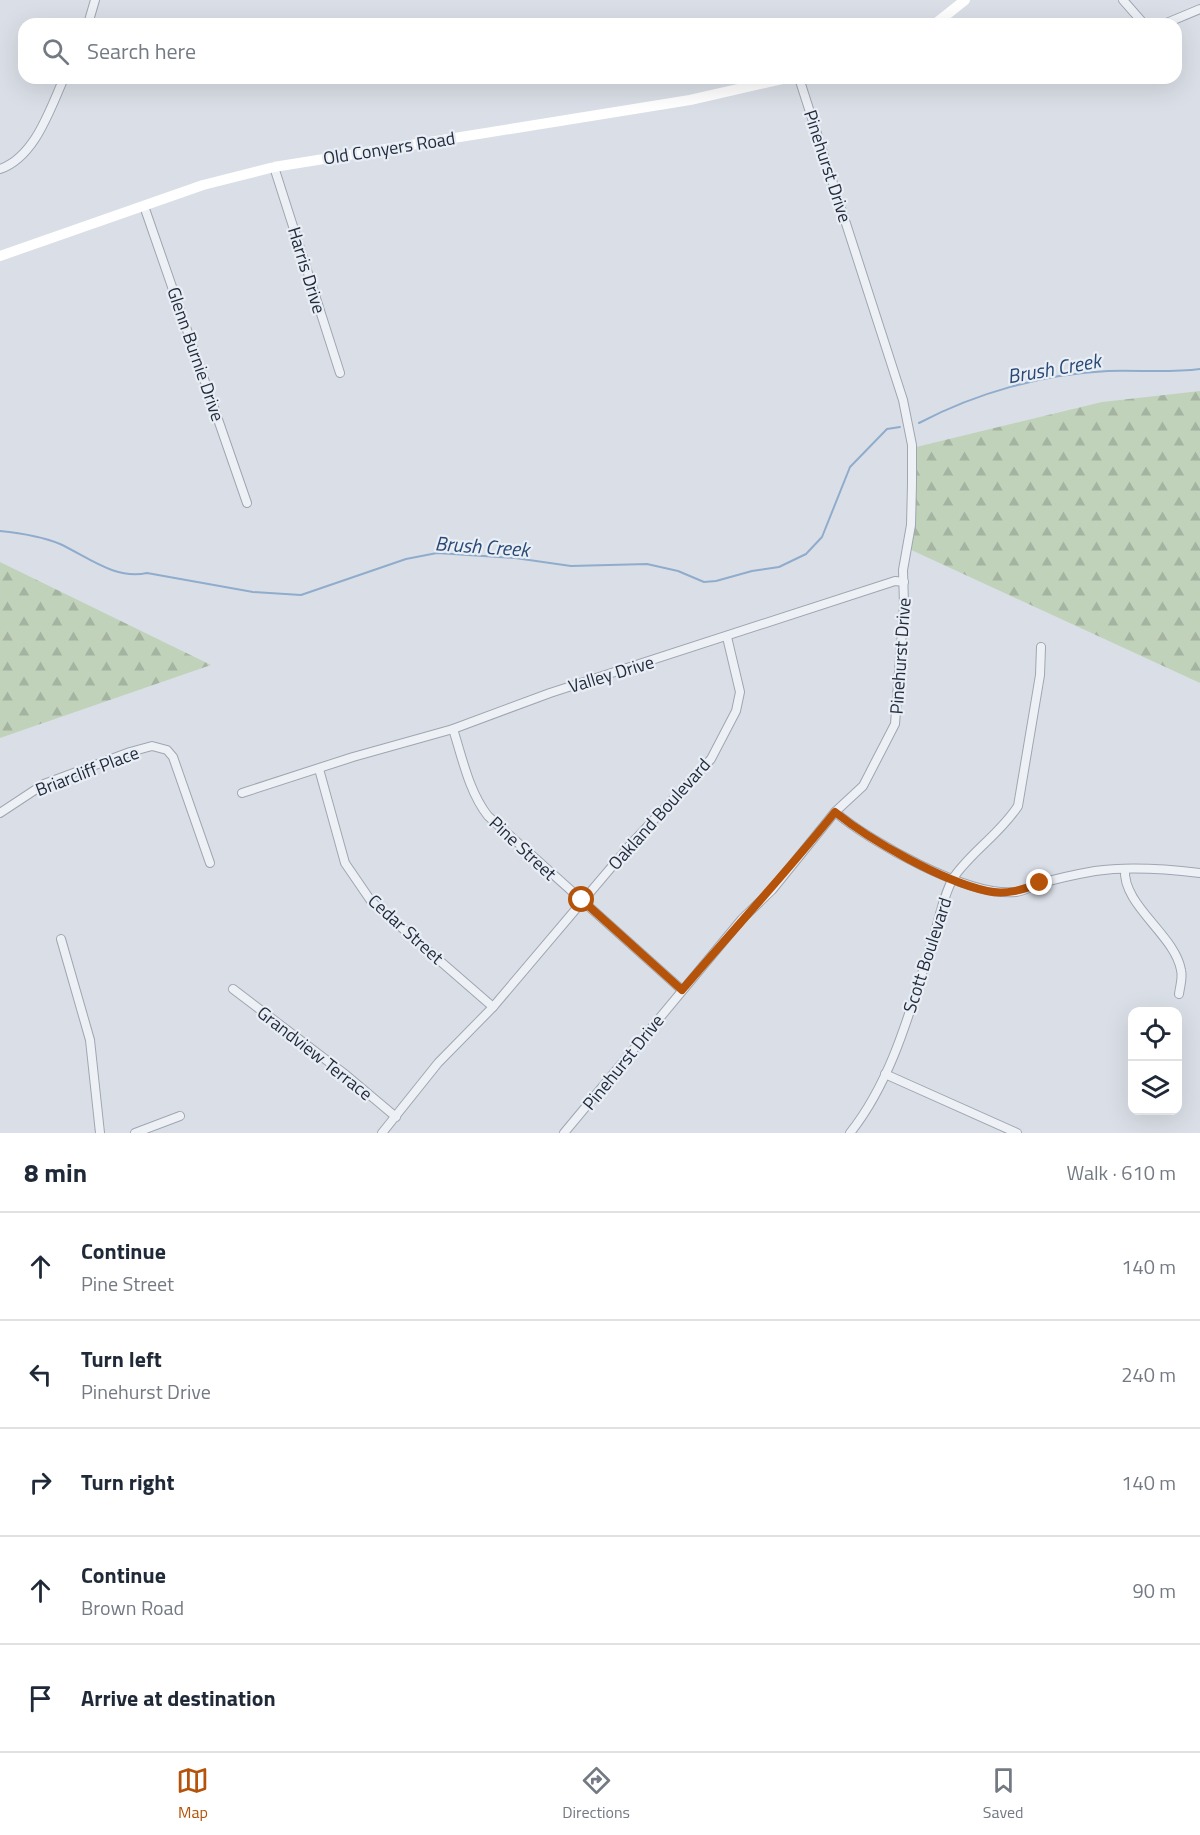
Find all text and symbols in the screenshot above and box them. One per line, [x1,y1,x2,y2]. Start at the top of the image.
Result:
search box [18,18,1182,84]
text: Search here [87,34,196,68]
icon: search [39,35,72,68]
street label: Pinehurst Drive [797,106,859,226]
street label: Old Conyers Road [321,124,457,172]
street label: Harris Drive [281,223,333,317]
street label: Glenn Burnie Drive [160,283,232,425]
water label: Brush Creek [1005,344,1105,391]
water label: Brush Creek [434,527,532,565]
street label: Pinehurst Drive [882,597,918,715]
street label: Valley Drive [565,648,657,700]
street label: Briarcliff Place [31,739,143,803]
street label: Oakland Boulevard [601,752,717,876]
street label: Pine Street [483,810,563,887]
route end [1026,869,1052,895]
route start [568,886,594,912]
street label: Cedar Street [362,888,450,971]
street label: Scott Boulevard [896,894,958,1016]
street label: Grandview Terrace [252,999,378,1107]
map controls [1128,1007,1182,1115]
button: locate [1128,1007,1182,1061]
street label: Pinehurst Drive [576,1008,670,1116]
button: layers [1128,1061,1182,1115]
text: 8 min [24,1153,87,1192]
text: Walk · 610 m [1067,1157,1176,1188]
text: Continue [81,1234,166,1268]
icon: ahead [24,1250,57,1283]
text: 140 m [1121,1251,1176,1282]
text: Pine Street [81,1268,174,1299]
text: Turn left [81,1342,162,1376]
icon: left [24,1358,57,1391]
text: 240 m [1121,1359,1176,1390]
text: Pinehurst Drive [81,1376,211,1407]
text: Turn right [81,1465,175,1499]
icon: right [24,1466,57,1499]
text: 140 m [1121,1467,1176,1498]
text: Continue [81,1558,166,1592]
icon: ahead [24,1574,57,1607]
text: 90 m [1132,1575,1176,1606]
text: Brown Road [81,1592,184,1623]
text: Arrive at destination [81,1681,276,1715]
icon: arrive [24,1682,57,1715]
tab: Map [176,1764,209,1824]
tab: Directions [562,1764,630,1824]
tab: Saved [983,1764,1024,1824]

